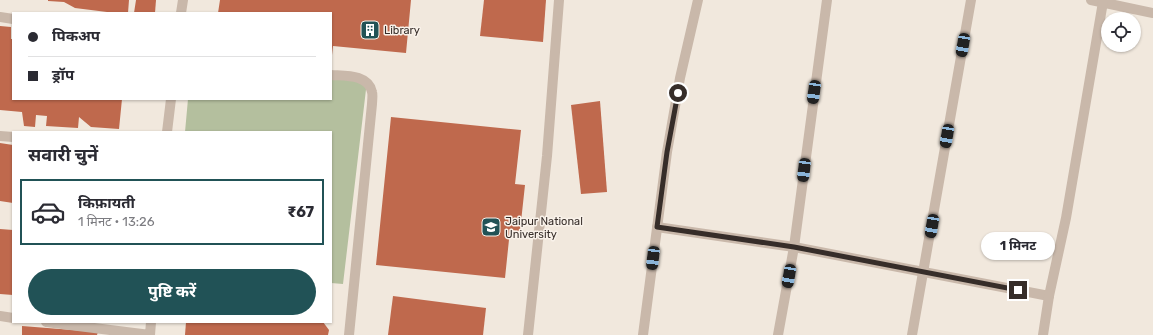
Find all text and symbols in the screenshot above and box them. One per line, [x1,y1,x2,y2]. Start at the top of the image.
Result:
map controls [1101,12,1141,52]
button: locate [1101,12,1141,52]
building icon: Library [359,19,381,41]
place label: Library [384,24,420,37]
text: पिकअप [52,27,100,45]
car [955,32,971,58]
text: ड्रॉप [52,66,74,84]
car [806,79,822,105]
route start [669,84,687,102]
car [939,123,955,149]
text: सवारी चुनें [28,144,98,166]
car [797,157,811,183]
icon: car [30,194,66,230]
text: किफ़ायती [78,194,135,212]
text: ₹67 [287,203,314,221]
car [924,213,940,239]
text: 1 मिनट · 13:26 [78,214,155,229]
place label: Jaipur National University [505,215,583,241]
school or university icon: Jaipur National University [480,216,502,238]
callout: 1 मिनट [981,232,1055,260]
text: 1 मिनट [1000,238,1036,253]
car [646,245,660,271]
car [781,263,797,289]
button: पुष्टि करें [28,269,316,315]
route end [1009,281,1027,299]

